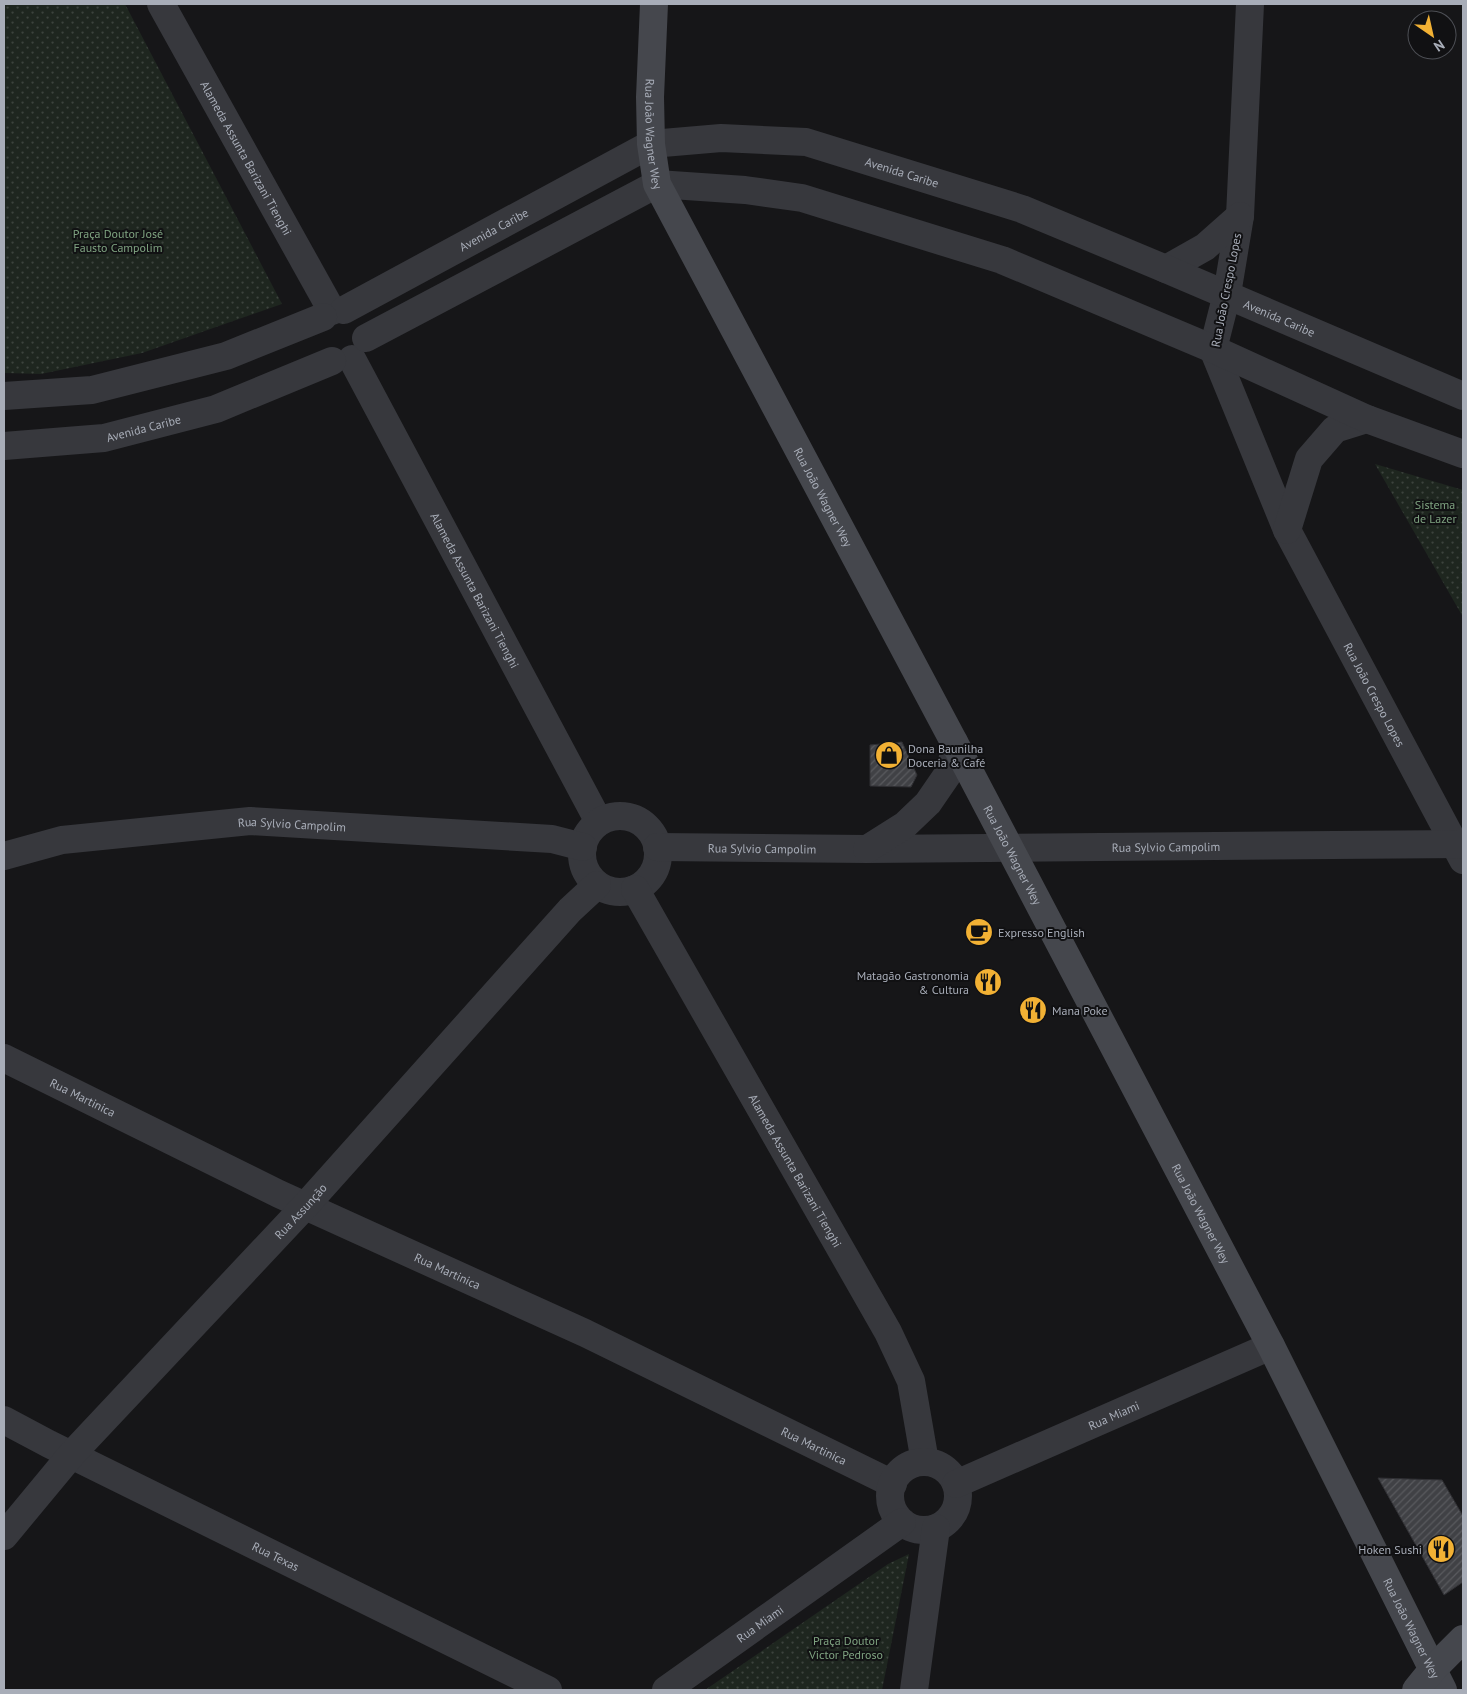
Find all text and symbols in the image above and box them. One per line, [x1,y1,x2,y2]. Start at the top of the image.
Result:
north arrow [1407,10,1457,60]
text: N [1430,36,1448,56]
street label: Alameda Assunta Barizani Tienghi [198,78,296,237]
street label: Rua João Wagner Wey [642,78,666,192]
street label: Avenida Caribe [863,153,941,190]
street label: Avenida Caribe [456,204,531,254]
park label: Praça Doutor José Fausto Campolim [73,226,163,255]
street label: Rua João Crespo Lopes [1208,232,1244,348]
street label: Avenida Caribe [1242,296,1318,339]
street label: Avenida Caribe [105,411,182,445]
street label: Rua João Wagner Wey [791,445,856,550]
park label: Sistema de Lazer [1413,497,1457,526]
street label: Alameda Assunta Barizani Tienghi [428,510,523,671]
street label: Rua João Crespo Lopes [1341,640,1409,749]
shop icon: Dona Baunilha Doceria & Café [874,740,904,770]
place label: Dona Baunilha Doceria & Café [908,741,985,770]
street label: Rua João Wagner Wey [981,802,1046,908]
street label: Rua Sylvio Campolim [237,813,346,834]
street label: Rua Sylvio Campolim [1112,839,1220,854]
street label: Rua Sylvio Campolim [708,840,816,856]
cafe icon: Expresso English [964,917,994,947]
place label: Expresso English [998,925,1085,940]
restaurant icon: Matagão Gastronomia & Cultura [973,967,1003,997]
place label: Matagão Gastronomia & Cultura [857,968,969,997]
restaurant icon: Mana Poke [1018,995,1048,1025]
place label: Mana Poke [1052,1003,1108,1018]
street label: Rua Martinica [48,1075,118,1120]
street label: Alameda Assunta Barizani Tienghi [746,1091,845,1250]
street label: Rua João Wagner Wey [1169,1161,1234,1266]
street label: Rua Assunção [271,1180,330,1242]
street label: Rua Martinica [412,1249,483,1292]
street label: Rua Miami [1086,1397,1141,1433]
street label: Rua Martinica [779,1423,849,1468]
restaurant icon: Hoken Sushi [1426,1534,1456,1564]
street label: Rua Texas [250,1538,302,1574]
place label: Hoken Sushi [1358,1542,1422,1557]
street label: Rua João Wagner Wey [1381,1575,1444,1681]
street label: Rua Miami [733,1601,786,1645]
park label: Praça Doutor Victor Pedroso [808,1633,883,1662]

